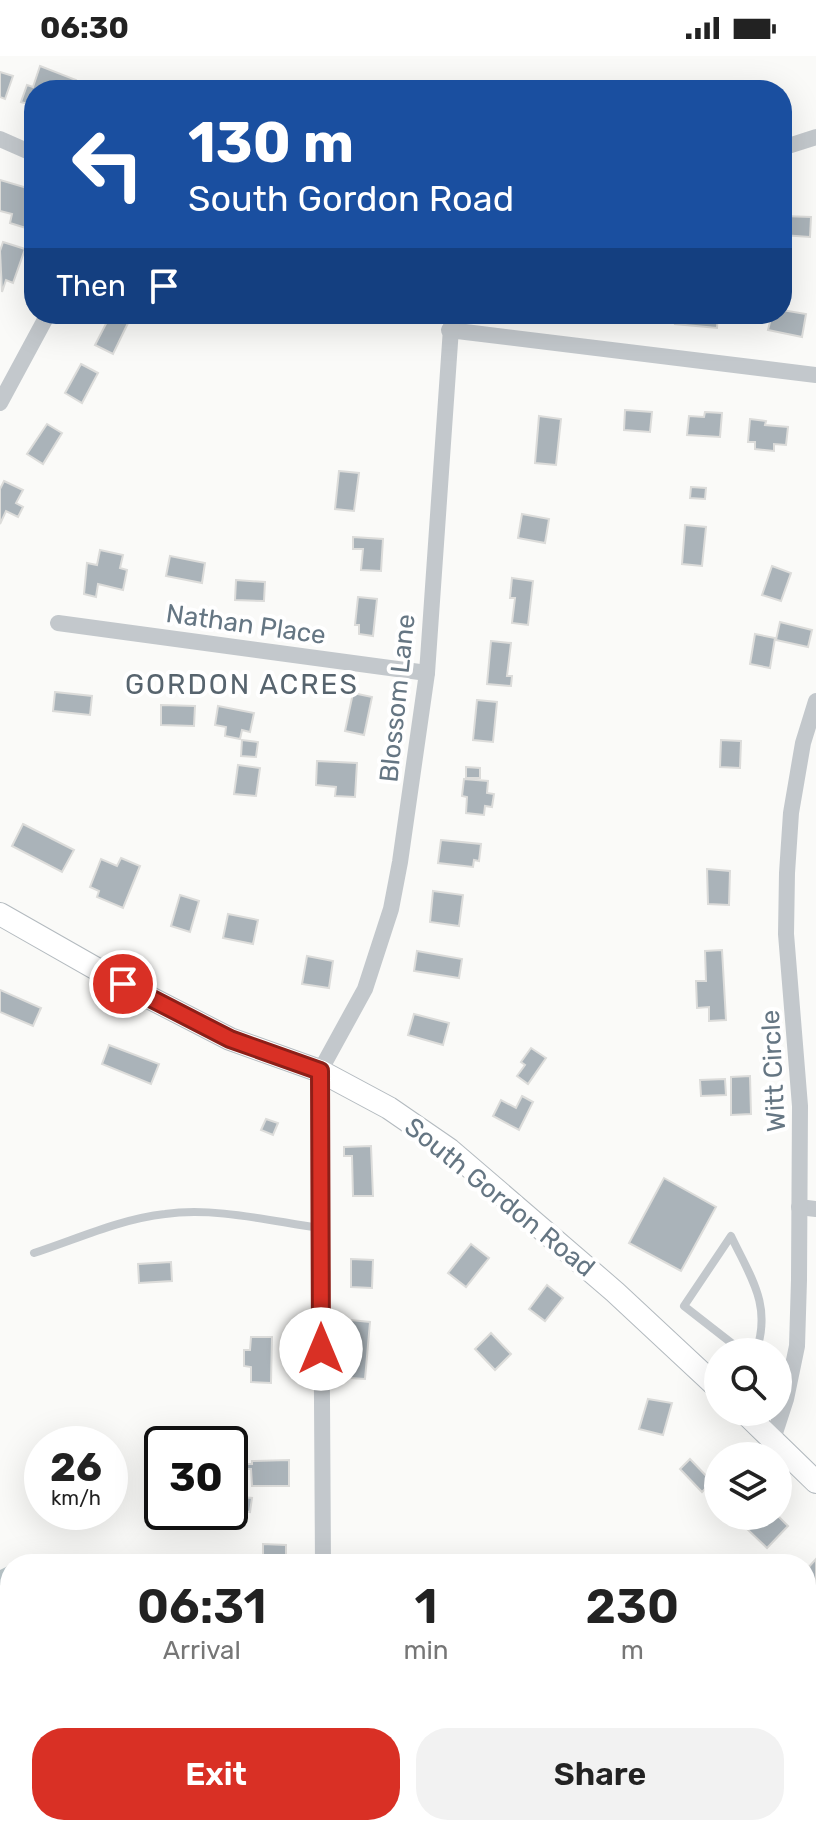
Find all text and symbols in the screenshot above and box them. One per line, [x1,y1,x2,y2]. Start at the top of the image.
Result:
text: 06:30 [40,10,129,46]
text: 130 m [188,110,354,176]
icon: left [56,112,160,216]
text: South Gordon Road [188,177,514,220]
icon: arrive [142,264,186,308]
text: Then [56,268,126,304]
street label: Nathan Place [164,598,328,651]
street label: Blossom Lane [373,612,422,784]
district label: GORDON ACRES [125,668,359,701]
pin [89,950,157,1018]
icon: arrive [101,962,145,1006]
street label: Witt Circle [755,1009,792,1133]
street label: South Gordon Road [398,1111,601,1284]
position arrow [279,1307,363,1391]
map controls [704,1338,792,1530]
button: search [704,1338,792,1426]
speed limit sign: 30 [144,1426,248,1530]
button: layers [704,1442,792,1530]
text: 26 [50,1444,102,1491]
text: km/h [51,1486,101,1510]
text: 06:31 [137,1578,266,1635]
text: 1 [415,1578,438,1635]
text: 230 [586,1578,679,1635]
text: Arrival [163,1635,241,1666]
text: min [403,1635,449,1666]
text: m [621,1635,644,1666]
button: Exit [32,1728,400,1820]
button: Share [416,1728,784,1820]

